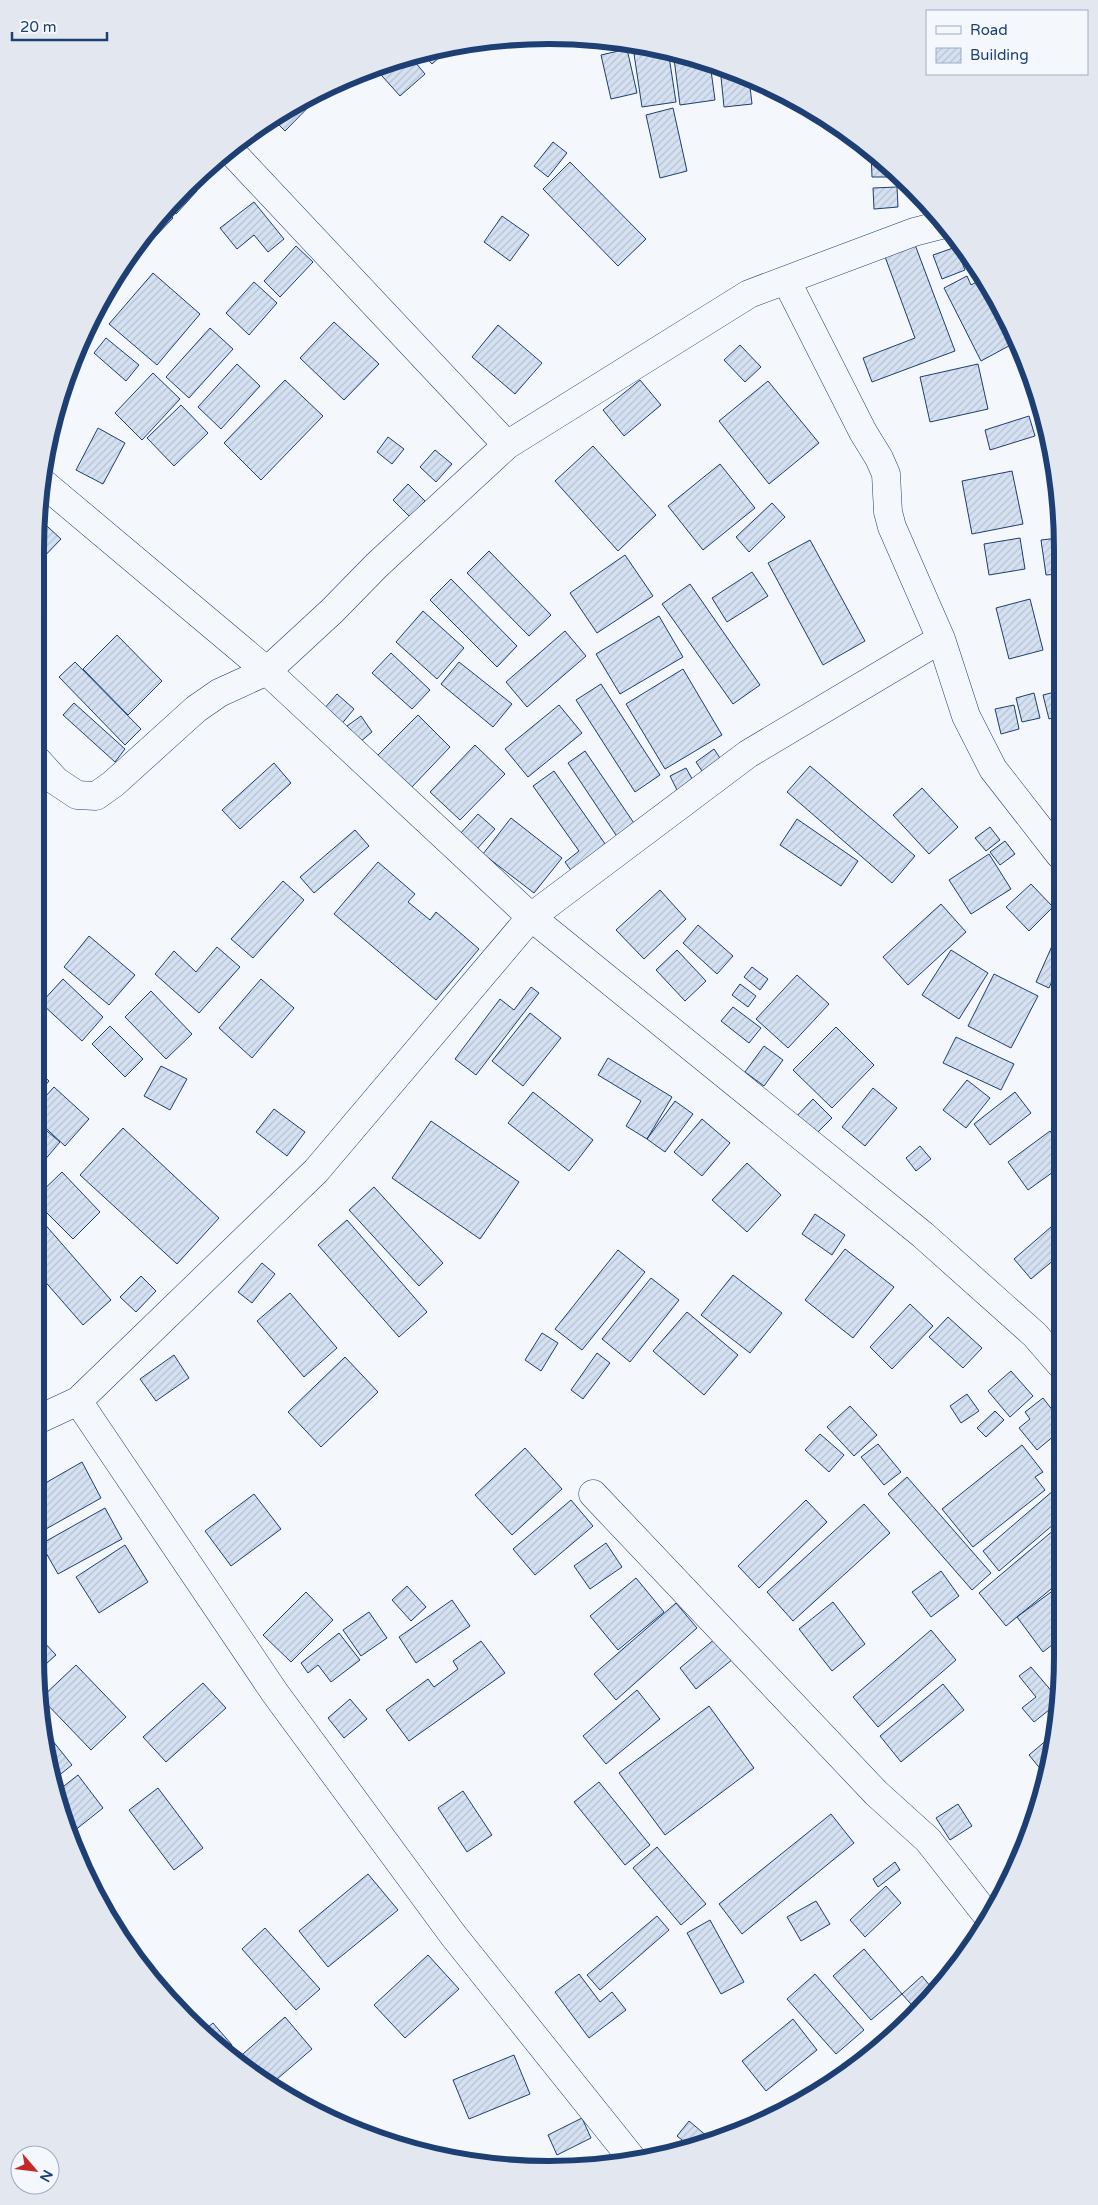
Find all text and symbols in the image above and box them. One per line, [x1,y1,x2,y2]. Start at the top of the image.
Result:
scale bar [12,10,108,42]
legend [926,10,1088,75]
text: 20 m [20,18,57,36]
text: Road [970,21,1008,39]
text: Building [970,46,1029,64]
north arrow [10,2145,60,2195]
text: N [36,2167,56,2185]

